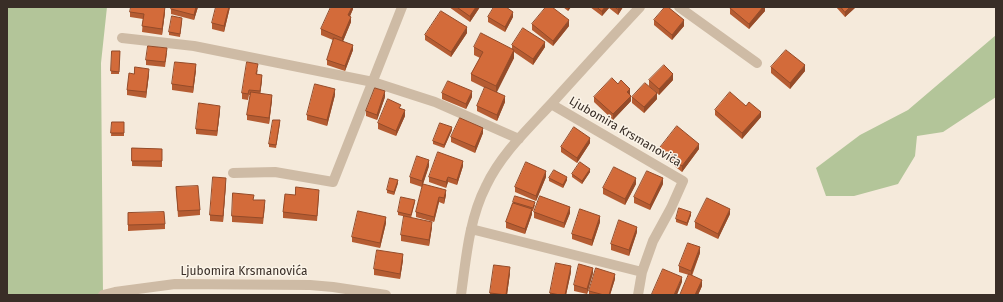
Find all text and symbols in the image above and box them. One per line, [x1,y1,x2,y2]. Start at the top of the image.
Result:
street label: Ljubomira Krsmanovića [566,94,684,170]
street label: Ljubomira Krsmanovića [180,265,308,279]

